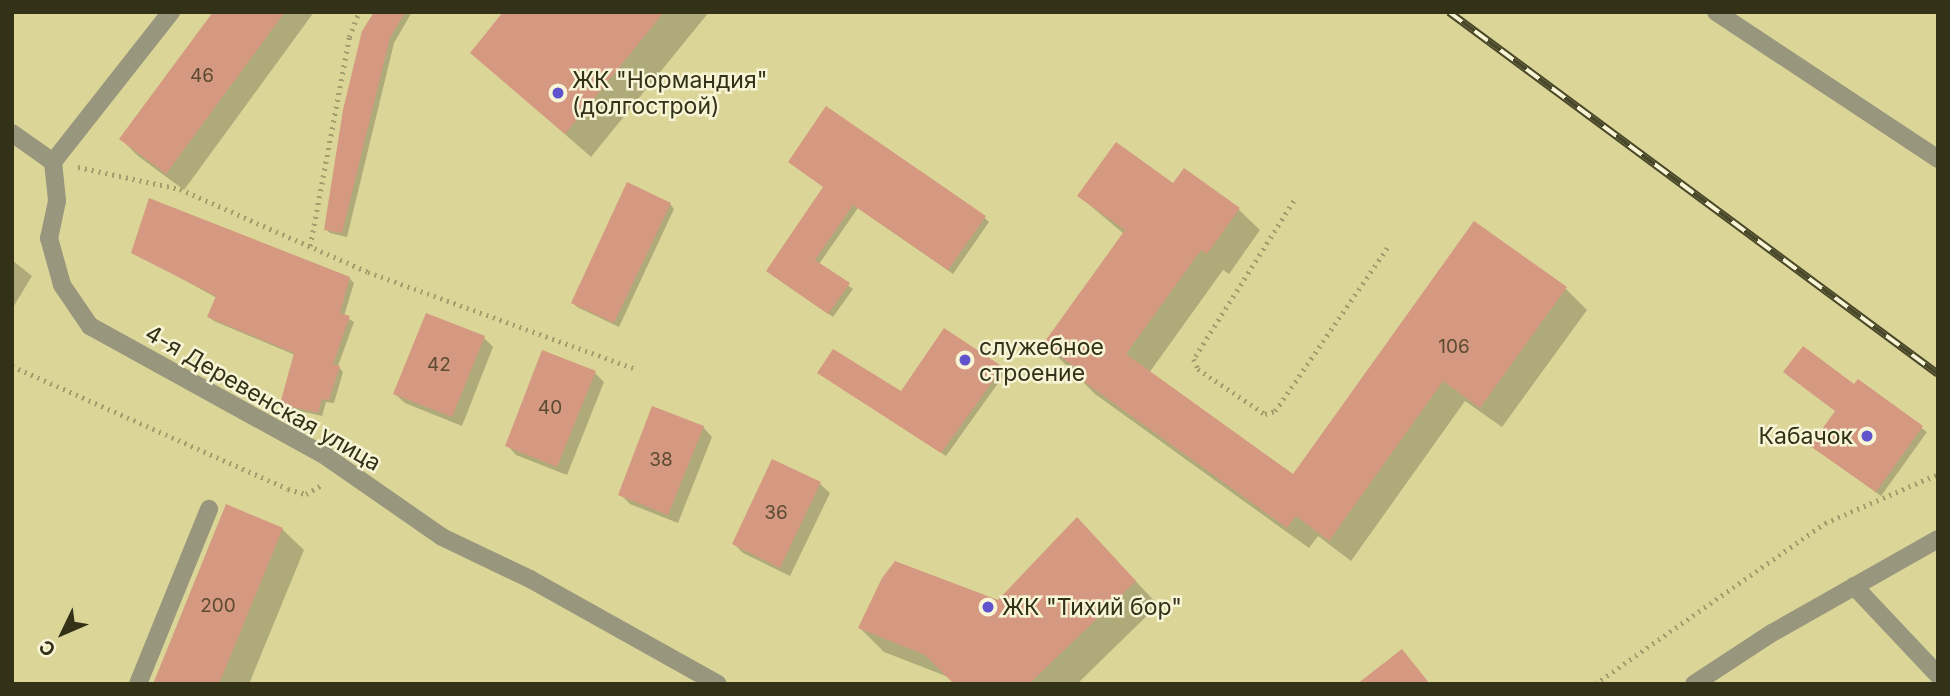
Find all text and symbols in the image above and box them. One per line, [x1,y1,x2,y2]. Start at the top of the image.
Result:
house number: 46 [190,65,214,87]
place label: ЖК "Нормандия" (долгострой) [572,66,767,120]
marker: ЖК "Нормандия" (долгострой) [550,85,566,101]
street label: 4-я Деревенская улица [140,319,386,477]
place label: служебное строение [979,333,1104,387]
house number: 106 [1438,336,1470,358]
marker: служебное строение [957,352,973,368]
house number: 42 [427,354,451,376]
house number: 40 [538,397,562,419]
place label: Кабачок [1759,422,1853,450]
marker: Кабачок [1859,428,1875,444]
house number: 38 [649,449,673,471]
house number: 36 [764,502,788,524]
place label: ЖК "Тихий бор" [1002,593,1182,621]
house number: 200 [200,595,236,617]
north arrow [28,598,98,668]
marker: ЖК "Тихий бор" [980,599,996,615]
text: С [34,635,61,661]

